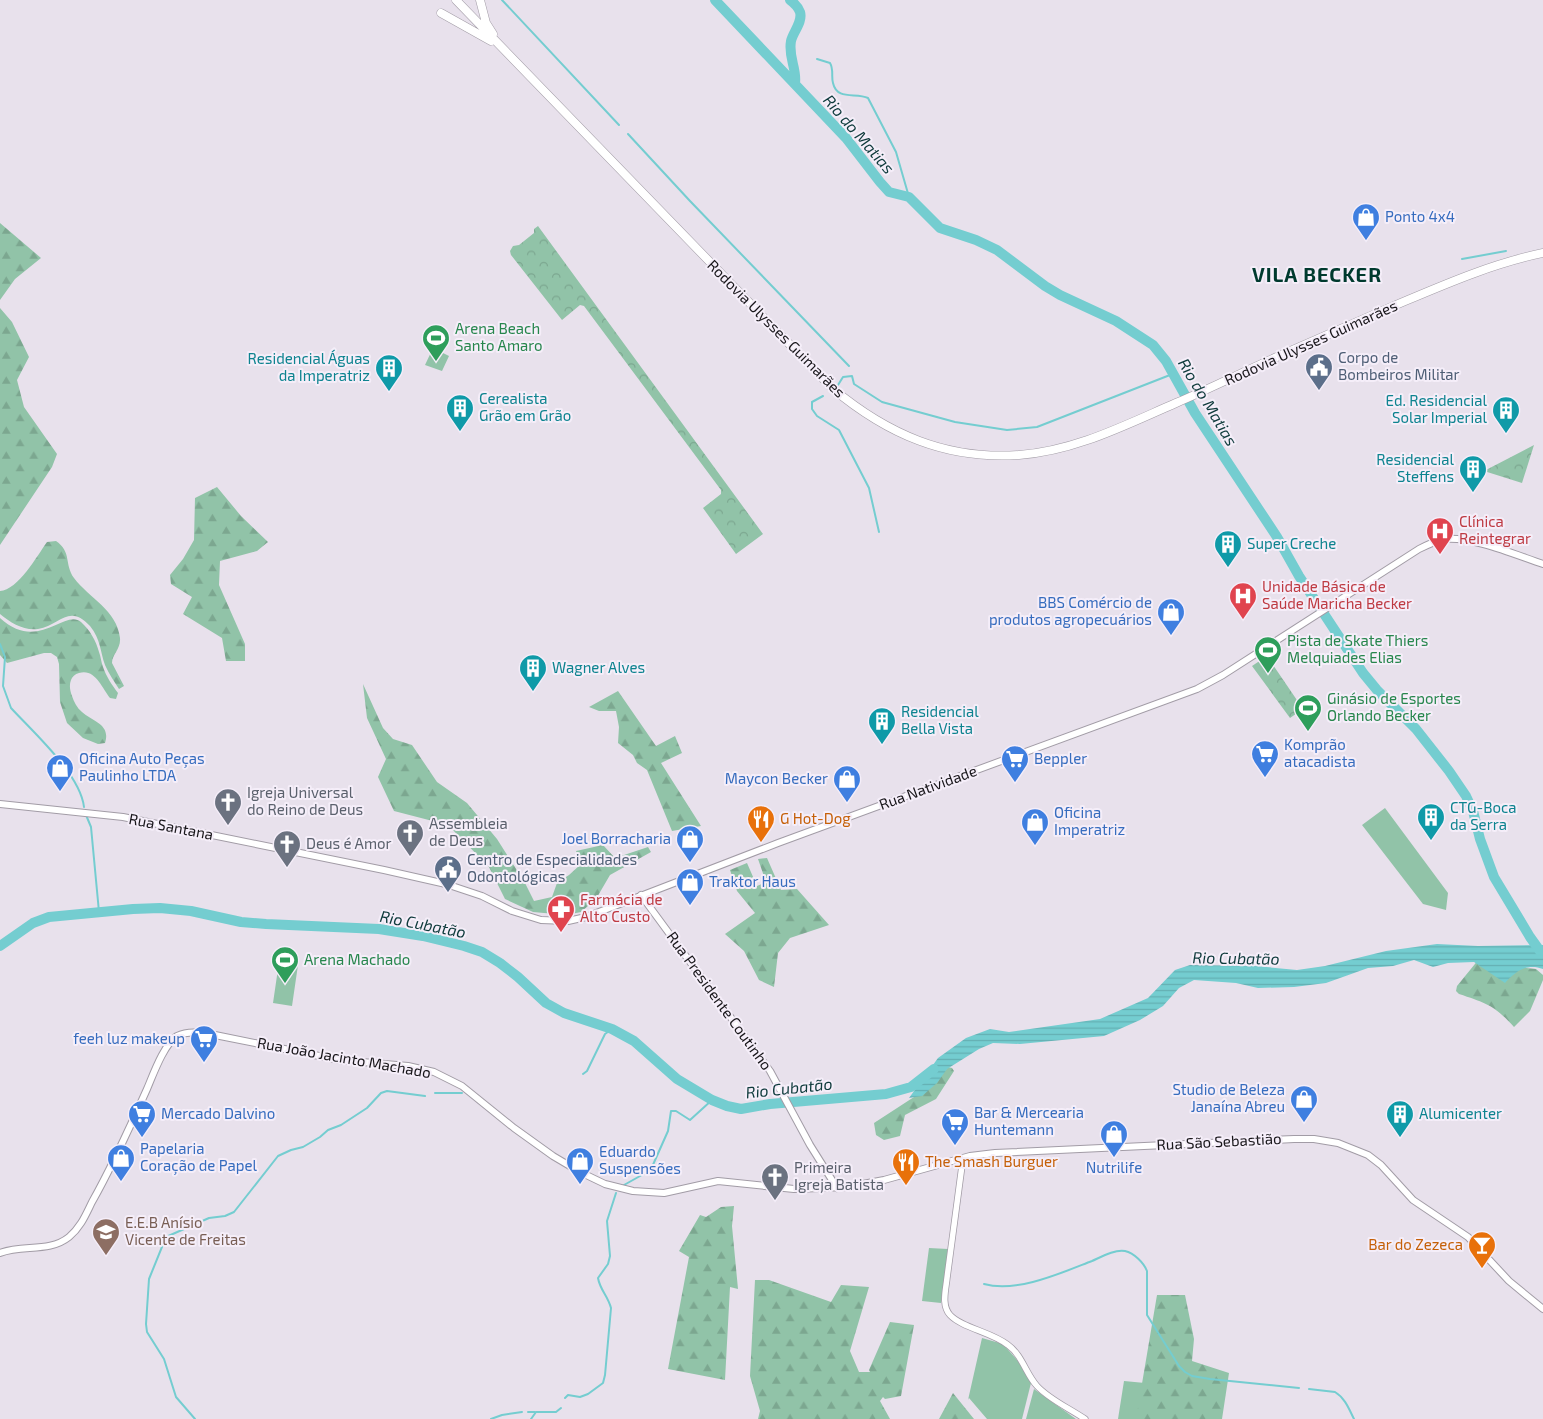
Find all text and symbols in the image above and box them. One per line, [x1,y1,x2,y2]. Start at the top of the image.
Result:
water label: Rio do Matias [820,90,899,177]
shop icon: Ponto 4x4 [1351,202,1381,241]
place label: Ponto 4x4 [1385,207,1455,225]
street label: Rodovia Ulysses Guimarães [704,256,849,401]
district label: VILA BECKER [1252,262,1382,286]
street label: Rodovia Ulysses Guimarães [1221,296,1400,388]
place label: Arena Beach Santo Amaro [455,319,543,354]
sports icon: Arena Beach Santo Amaro [421,323,451,362]
place label: Corpo de Bombeiros Militar [1338,348,1460,383]
place label: Residencial Águas da Imperatriz [248,349,370,384]
public building icon: Corpo de Bombeiros Militar [1304,352,1334,391]
building icon: Residencial Águas da Imperatriz [374,353,404,392]
water label: Rio do Matias [1175,355,1242,449]
place label: Cerealista Grão em Grão [479,389,571,424]
place label: Ed. Residencial Solar Imperial [1386,391,1488,426]
building icon: Cerealista Grão em Grão [445,393,475,432]
building icon: Ed. Residencial Solar Imperial [1491,395,1521,434]
place label: Residencial Steffens [1376,450,1455,485]
building icon: Residencial Steffens [1458,454,1488,493]
place label: Clínica Reintegrar [1459,512,1531,547]
hospital icon: Clínica Reintegrar [1425,516,1455,555]
building icon: Super Creche [1213,529,1243,568]
place label: Super Creche [1247,534,1336,552]
place label: Unidade Básica de Saúde Maricha Becker [1262,577,1412,612]
hospital icon: Unidade Básica de Saúde Maricha Becker [1228,581,1258,620]
place label: BBS Comércio de produtos agropecuários [989,593,1152,628]
shop icon: BBS Comércio de produtos agropecuários [1156,597,1186,636]
place label: Pista de Skate Thiers Melquiades Elias [1287,631,1428,666]
sports icon: Pista de Skate Thiers Melquiades Elias [1253,635,1283,674]
building icon: Wagner Alves [518,653,548,692]
place label: Wagner Alves [552,658,645,676]
place label: Ginásio de Esportes Orlando Becker [1327,689,1461,724]
sports icon: Ginásio de Esportes Orlando Becker [1293,693,1323,732]
place label: Residencial Bella Vista [901,702,979,737]
building icon: Residencial Bella Vista [867,706,897,745]
place label: Komprão atacadista [1284,735,1356,770]
supermarket icon: Komprão atacadista [1250,739,1280,778]
supermarket icon: Beppler [1000,744,1030,783]
place label: Oficina Auto Peças Paulinho LTDA [79,749,205,784]
place label: Beppler [1034,749,1087,767]
shop icon: Oficina Auto Peças Paulinho LTDA [45,753,75,792]
street label: Rua Natividade [876,761,979,813]
shop icon: Maycon Becker [832,764,862,803]
place label: Maycon Becker [725,769,828,787]
place label: Igreja Universal do Reino de Deus [247,783,363,818]
church icon: Igreja Universal do Reino de Deus [213,787,243,826]
place label: CTG-Boca da Serra [1450,798,1517,833]
building icon: CTG-Boca da Serra [1416,802,1446,841]
place label: Oficina Imperatriz [1054,803,1125,838]
restaurant icon: G Hot-Dog [746,804,776,843]
shop icon: Oficina Imperatriz [1020,807,1050,846]
street label: Rua Santana [127,809,215,843]
place label: G Hot-Dog [780,809,851,827]
place label: Assembleia de Deus [429,814,508,849]
church icon: Assembleia de Deus [395,818,425,857]
shop icon: Joel Borracharia [675,824,705,863]
church icon: Deus é Amor [272,829,302,868]
place label: Joel Borracharia [562,829,671,847]
place label: Deus é Amor [306,834,392,852]
place label: Centro de Especialidades Odontológicas [467,850,637,885]
public building icon: Centro de Especialidades Odontológicas [433,854,463,893]
shop icon: Traktor Haus [675,867,705,906]
place label: Traktor Haus [709,872,796,890]
place label: Farmácia de Alto Custo [580,890,663,925]
pharmacy icon: Farmácia de Alto Custo [546,894,576,933]
water label: Rio Cubatão [379,906,468,941]
street label: Rua Presidente Coutinho [663,928,776,1073]
sports icon: Arena Machado [270,945,300,984]
water label: Rio Cubatão [1192,947,1280,968]
place label: Arena Machado [304,950,410,968]
supermarket icon: feeh luz makeup [189,1024,219,1063]
place label: feeh luz makeup [73,1029,185,1047]
street label: Rua João Jacinto Machado [256,1033,432,1081]
water label: Rio Cubatão [745,1074,833,1102]
place label: Studio de Beleza Janaína Abreu [1172,1080,1285,1115]
shop icon: Studio de Beleza Janaína Abreu [1289,1084,1319,1123]
supermarket icon: Mercado Dalvino [127,1099,157,1138]
building icon: Alumicenter [1385,1099,1415,1138]
place label: Bar & Mercearia Huntemann [974,1103,1084,1138]
place label: Mercado Dalvino [161,1104,275,1122]
place label: Alumicenter [1419,1104,1502,1122]
supermarket icon: Bar & Mercearia Huntemann [940,1107,970,1146]
shop icon: Nutrilife [1099,1119,1129,1158]
street label: Rua São Sebastião [1156,1129,1282,1153]
place label: Papelaria Coração de Papel [140,1139,258,1175]
place label: Eduardo Suspensões [599,1142,681,1177]
shop icon: Papelaria Coração de Papel [106,1143,136,1182]
shop icon: Eduardo Suspensões [565,1146,595,1185]
restaurant icon: The Smash Burguer [891,1147,921,1186]
place label: The Smash Burguer [925,1152,1058,1170]
place label: Primeira Igreja Batista [794,1158,884,1194]
place label: Nutrilife [1086,1158,1142,1176]
church icon: Primeira Igreja Batista [760,1162,790,1201]
place label: E.E.B Anísio Vicente de Freitas [125,1213,246,1248]
school or university icon: E.E.B Anísio Vicente de Freitas [91,1217,121,1256]
bar icon: Bar do Zezeca [1467,1230,1497,1269]
place label: Bar do Zezeca [1368,1235,1463,1253]

